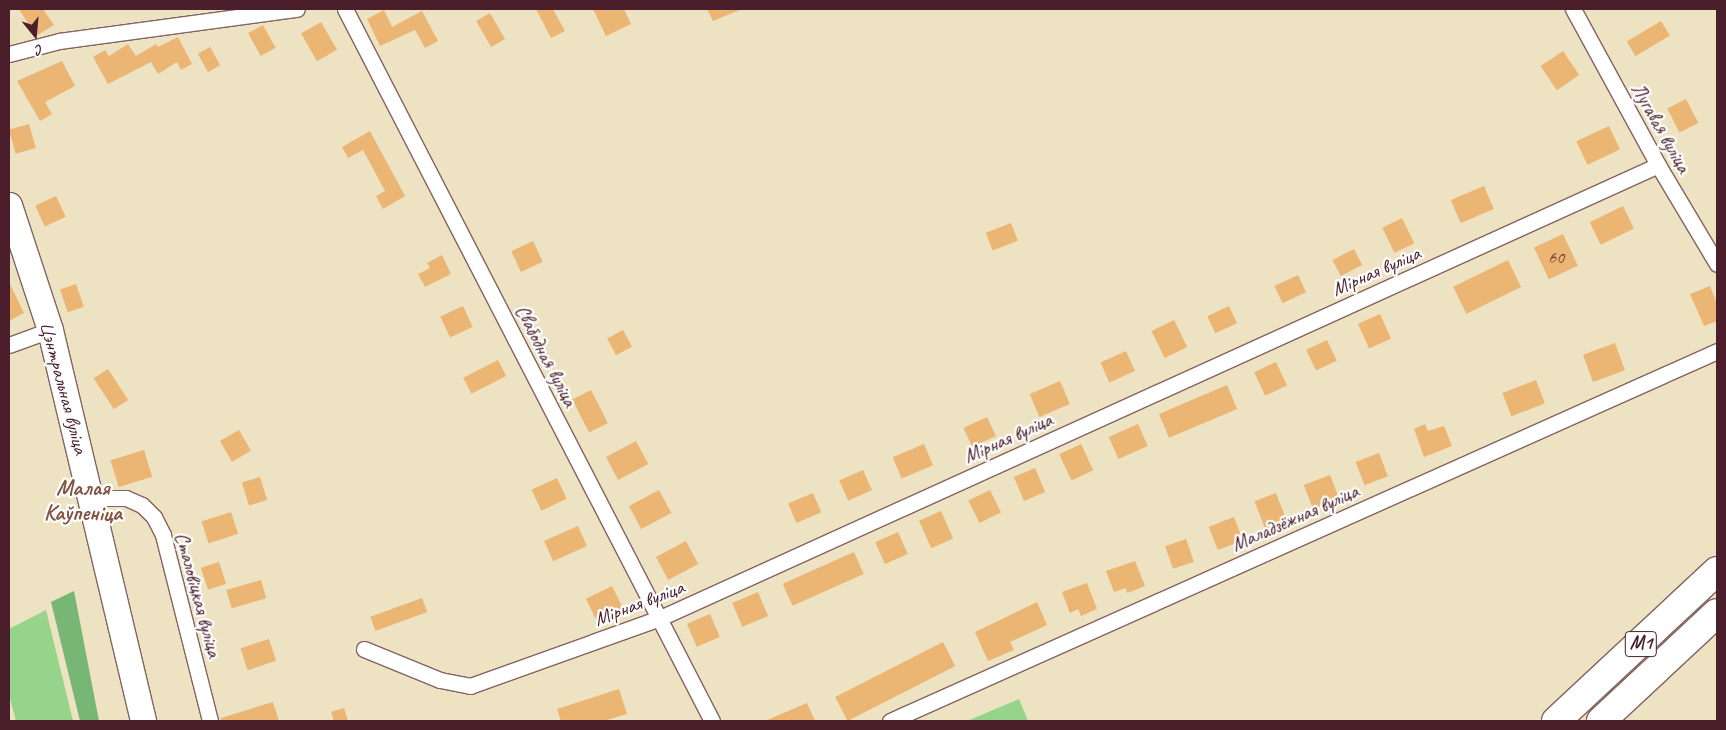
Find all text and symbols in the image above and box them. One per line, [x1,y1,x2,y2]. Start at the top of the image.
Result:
north arrow [10,10,60,60]
text: С [34,41,45,59]
street label: Лугавая вуліца [1627,79,1695,177]
street label: Мірная вуліца [1329,241,1423,301]
house number: 60 [1548,246,1564,268]
street label: Свабодная вуліца [510,301,582,411]
street label: Цэнтральная вуліца [35,319,93,457]
street label: Мірная вуліца [961,408,1055,468]
district label: Малая Каўпеніца [44,475,122,526]
street label: Маладзёжная вуліца [1228,480,1362,556]
street label: Сталовіцкая вуліца [170,530,226,660]
street label: Мірная вуліца [591,575,687,631]
road number: М1 [1625,628,1657,661]

